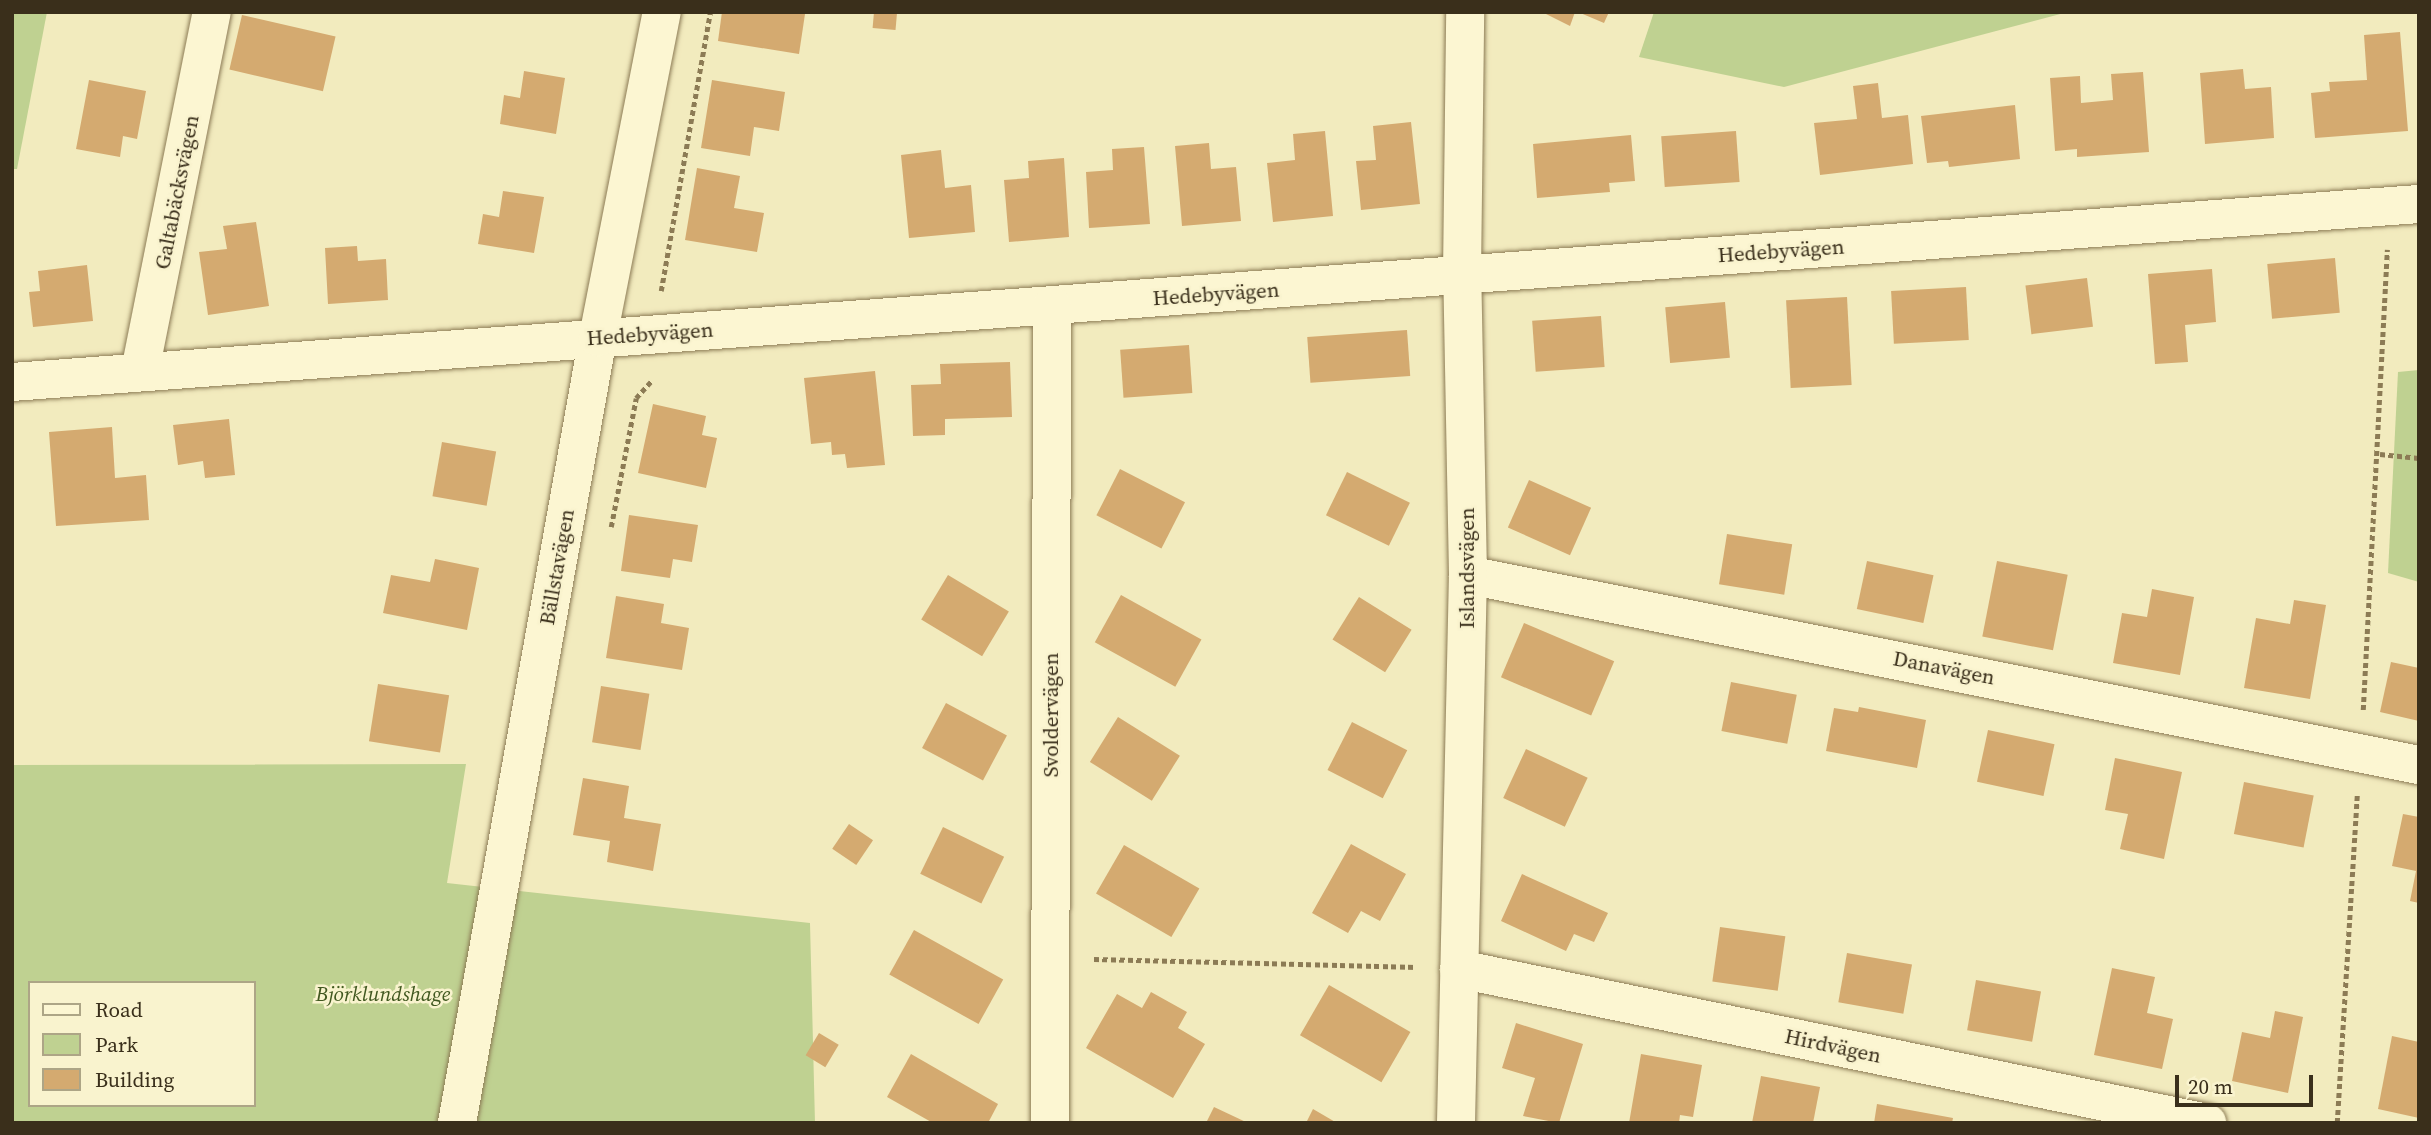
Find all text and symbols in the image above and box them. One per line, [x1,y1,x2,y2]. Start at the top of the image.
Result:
street label: Galtabäcksvägen [150,113,204,271]
street label: Hedebyvägen [1717,234,1845,268]
street label: Hedebyvägen [1152,277,1280,311]
street label: Hedebyvägen [586,317,714,351]
street label: Bällstavägen [534,507,580,627]
street label: Islandsvägen [1454,507,1480,629]
street label: Danavägen [1891,646,1997,690]
street label: Svoldervägen [1038,653,1064,777]
legend [28,981,256,1107]
park label: Björklundshage [316,981,450,1007]
text: Road [95,995,143,1024]
street label: Hirdvägen [1782,1023,1884,1069]
text: Park [95,1030,138,1059]
scale bar [2179,1062,2317,1106]
text: Building [95,1065,174,1094]
text: 20 m [2188,1072,2233,1101]

